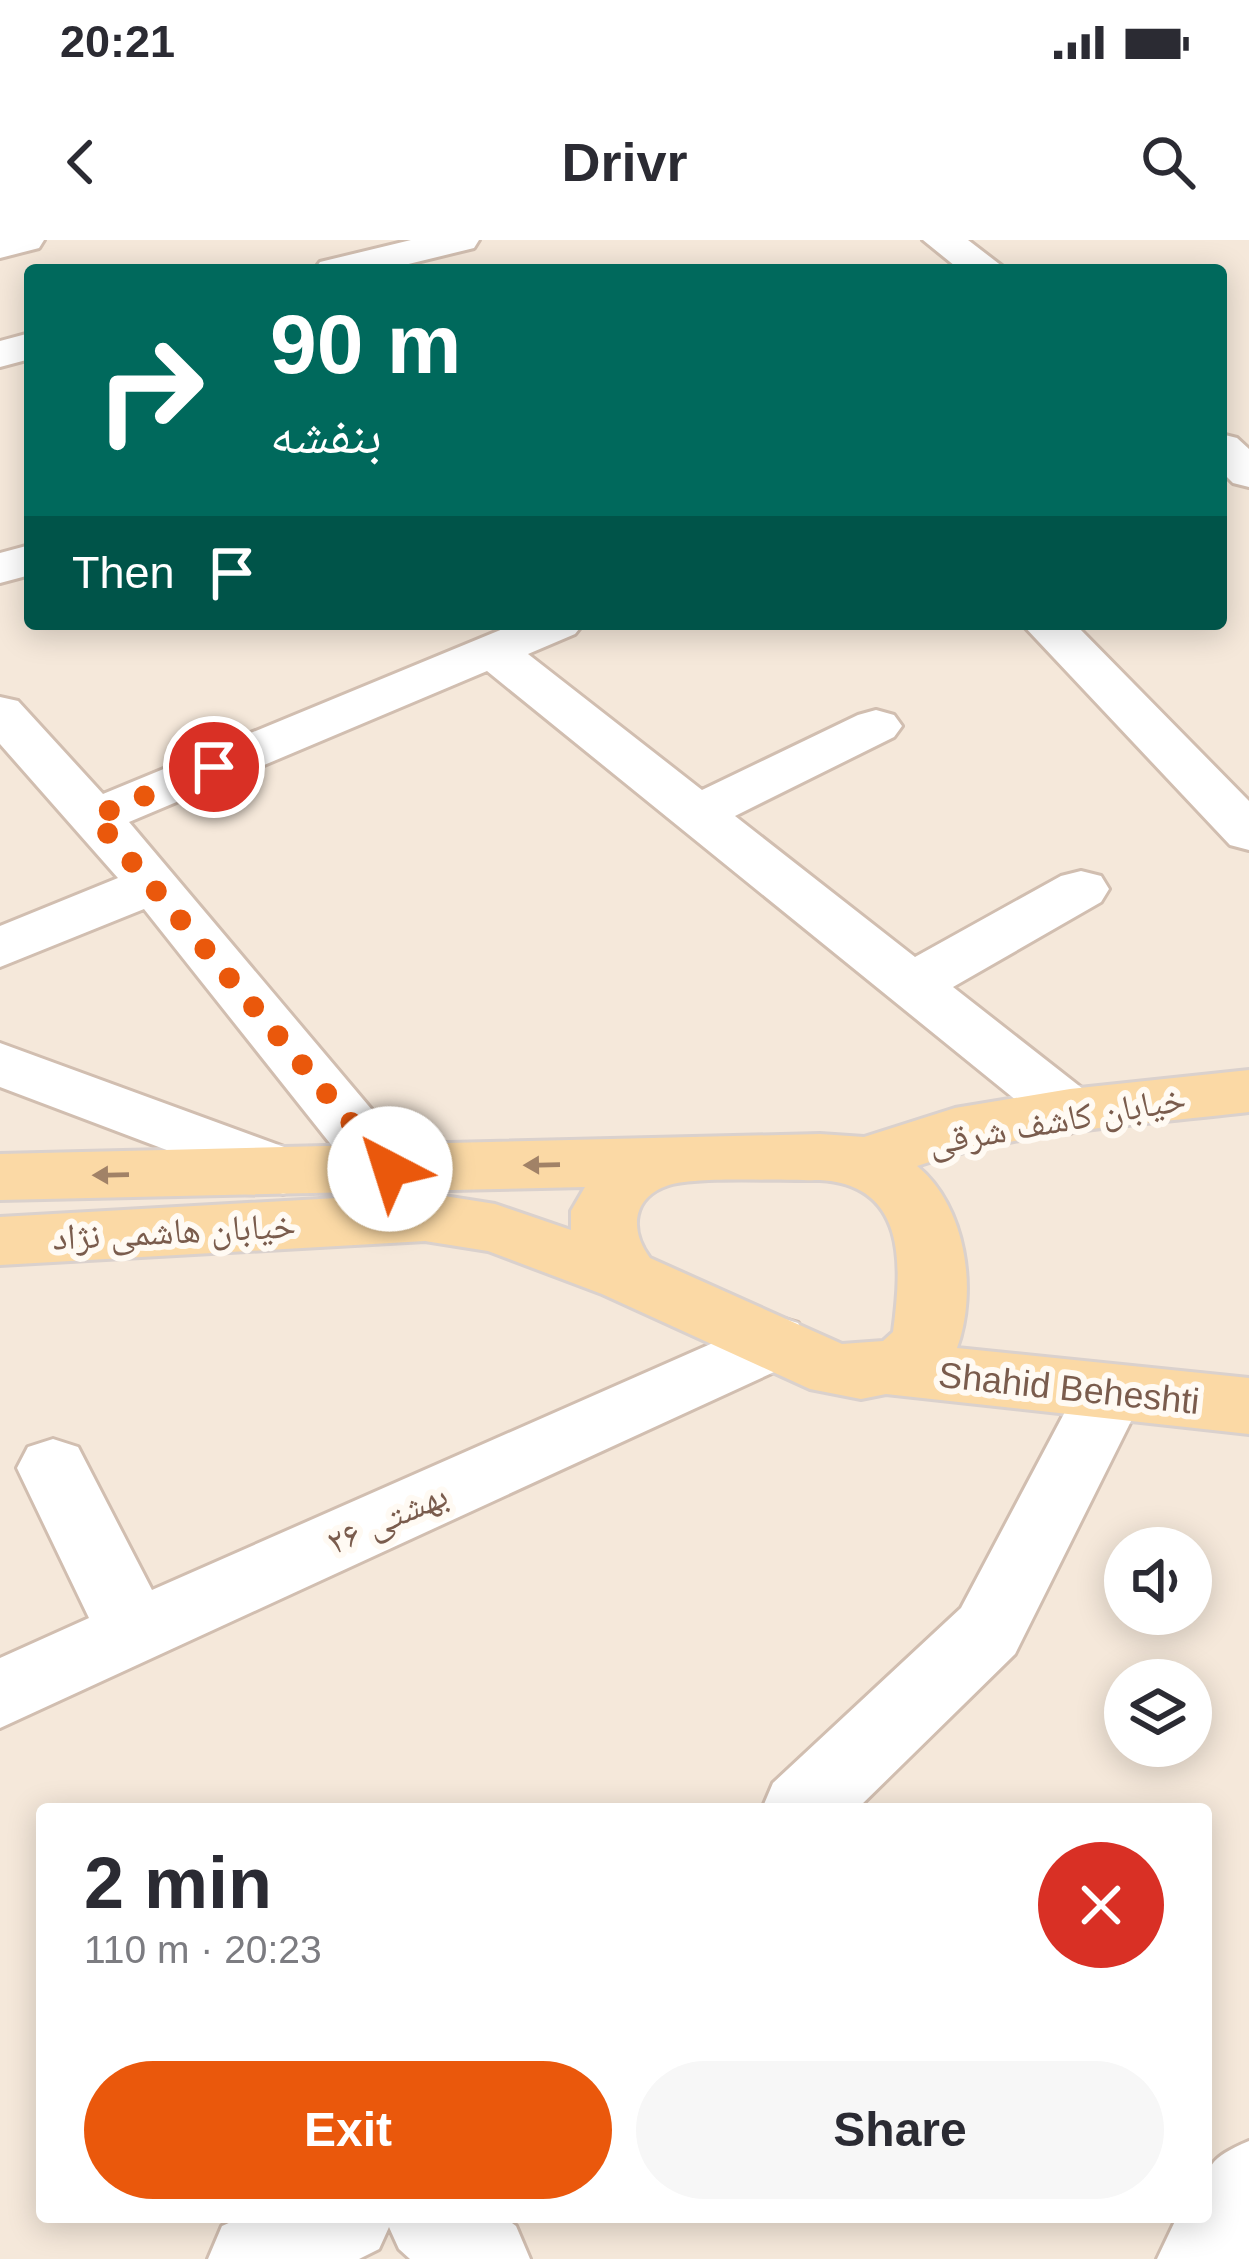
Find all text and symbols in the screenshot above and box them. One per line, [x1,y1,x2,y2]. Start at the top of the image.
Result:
text: 20:21 [60,16,175,67]
icon: back [48,129,114,195]
icon: search [1135,129,1201,195]
text: Drivr [561,132,688,192]
text: 90 m [270,297,461,391]
icon: right [72,312,228,468]
text: بنفشه [270,404,382,464]
icon: arrive [199,540,265,606]
text: Then [72,547,175,598]
pin [163,716,265,818]
icon: arrive [181,734,247,800]
street label: خیابان کاشف شرقی [925,1077,1189,1164]
position arrow [327,1106,453,1232]
one-way arrow [522,1156,560,1175]
one-way arrow [91,1165,129,1184]
street label: خیابان هاشمی نژاد [51,1204,297,1259]
street label: Shahid Beheshti [936,1354,1202,1422]
street label: بهشتی ۲۶ [320,1473,454,1564]
map controls [1104,1527,1212,1767]
button: sound [1104,1527,1212,1635]
button: layers [1104,1659,1212,1767]
button: close [1038,1842,1164,1968]
text: 2 min [84,1843,272,1923]
text: 110 m · 20:23 [84,1928,322,1971]
button: Exit [84,2061,612,2199]
button: Share [636,2061,1164,2199]

